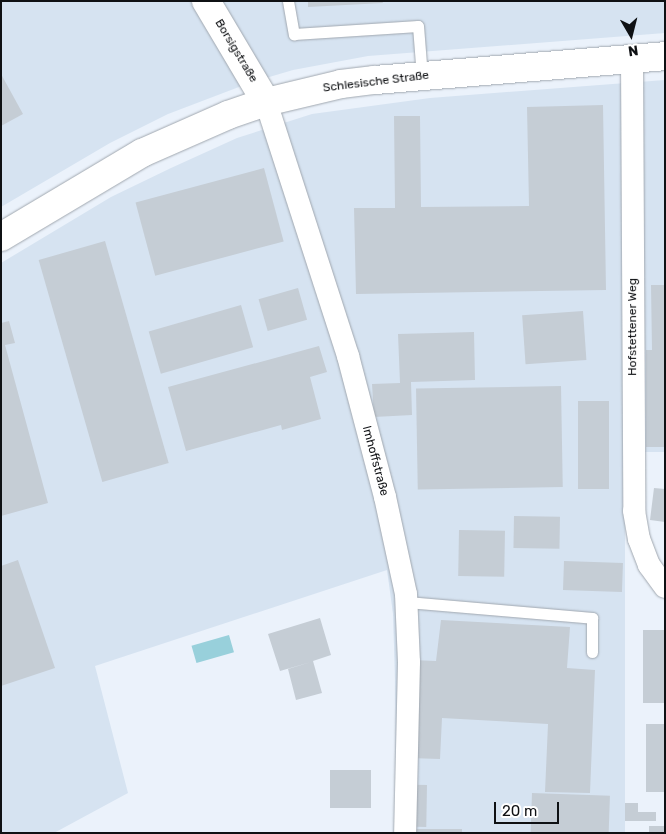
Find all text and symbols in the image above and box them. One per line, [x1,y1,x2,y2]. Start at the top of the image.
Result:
north arrow [606,10,656,60]
street label: Borsigstraße [211,17,261,85]
text: N [627,41,639,59]
street label: Schlesische Straße [322,68,430,96]
street label: Hofstettener Weg [626,278,640,376]
street label: Imhoffstraße [359,424,391,498]
scale bar [496,792,561,824]
text: 20 m [502,802,537,820]

